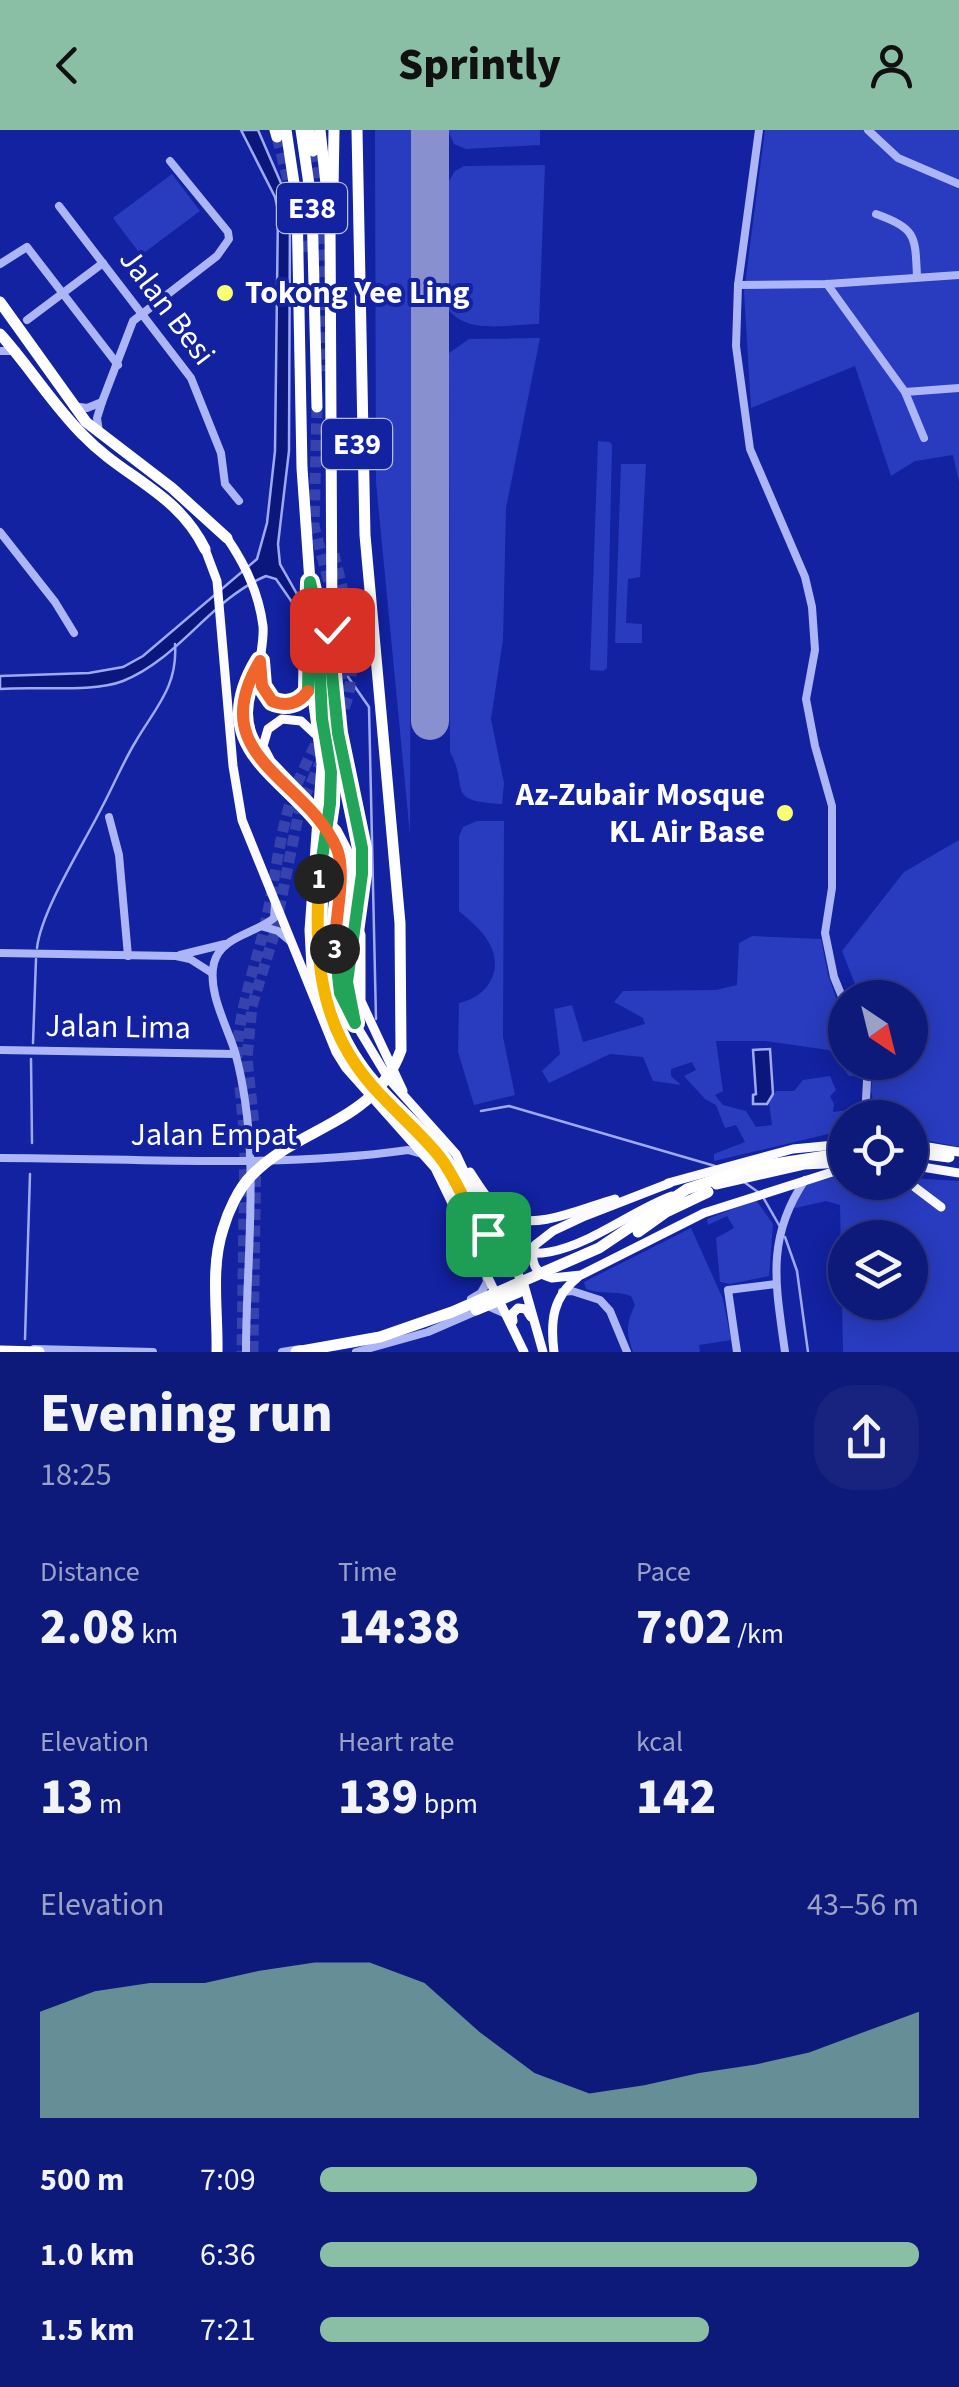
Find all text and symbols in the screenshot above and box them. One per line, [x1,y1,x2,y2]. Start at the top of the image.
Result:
text: Sprintly [398,33,561,97]
icon: back [40,38,95,93]
icon: person [864,38,919,93]
road number: E38 [277,183,347,233]
street label: Jalan Besi [108,239,226,375]
place label: Tokong Yee Ling [245,270,470,316]
marker: Tokong Yee Ling [214,282,236,304]
road number: E39 [322,419,392,469]
pin [290,588,375,673]
icon: check [305,603,360,658]
place label: Az-Zubair Mosque KL Air Base [515,772,765,855]
marker: Az-Zubair Mosque KL Air Base [774,802,796,824]
pin: 1 [294,854,344,904]
text: 1 [312,859,326,899]
pin: 3 [310,924,360,974]
text: 3 [328,929,342,969]
north arrow [828,980,928,1080]
map controls [828,980,928,1320]
street label: Jalan Lima [45,1003,191,1051]
button: locate [828,1100,928,1200]
street label: Jalan Empat [131,1112,298,1158]
pin [446,1192,531,1277]
icon: arrive [461,1207,516,1262]
button: layers [828,1220,928,1320]
text: Evening run [40,1375,333,1453]
button: share [814,1385,919,1490]
text: 18:25 [40,1452,112,1498]
text: Distance [40,1552,140,1592]
text: Time [338,1552,397,1592]
text: Pace [636,1552,691,1592]
text: 2.08 [40,1592,136,1663]
text: 14:38 [338,1592,460,1663]
text: 7:02 [636,1592,732,1663]
text: km [136,1614,178,1654]
text: /km [732,1614,784,1654]
text: Elevation [40,1722,149,1762]
text: Heart rate [338,1722,454,1762]
text: kcal [636,1722,683,1762]
text: 13 [40,1762,93,1833]
text: 139 [338,1762,418,1833]
text: 142 [636,1762,716,1833]
text: m [93,1784,122,1824]
text: bpm [418,1784,478,1824]
text: Elevation [40,1882,165,1928]
text: 43–56 m [807,1882,919,1928]
text: 500 m [40,2157,125,2203]
text: 7:09 [200,2157,256,2203]
text: 1.0 km [40,2232,135,2278]
text: 6:36 [200,2232,256,2278]
text: 1.5 km [40,2307,135,2353]
text: 7:21 [200,2307,256,2353]

